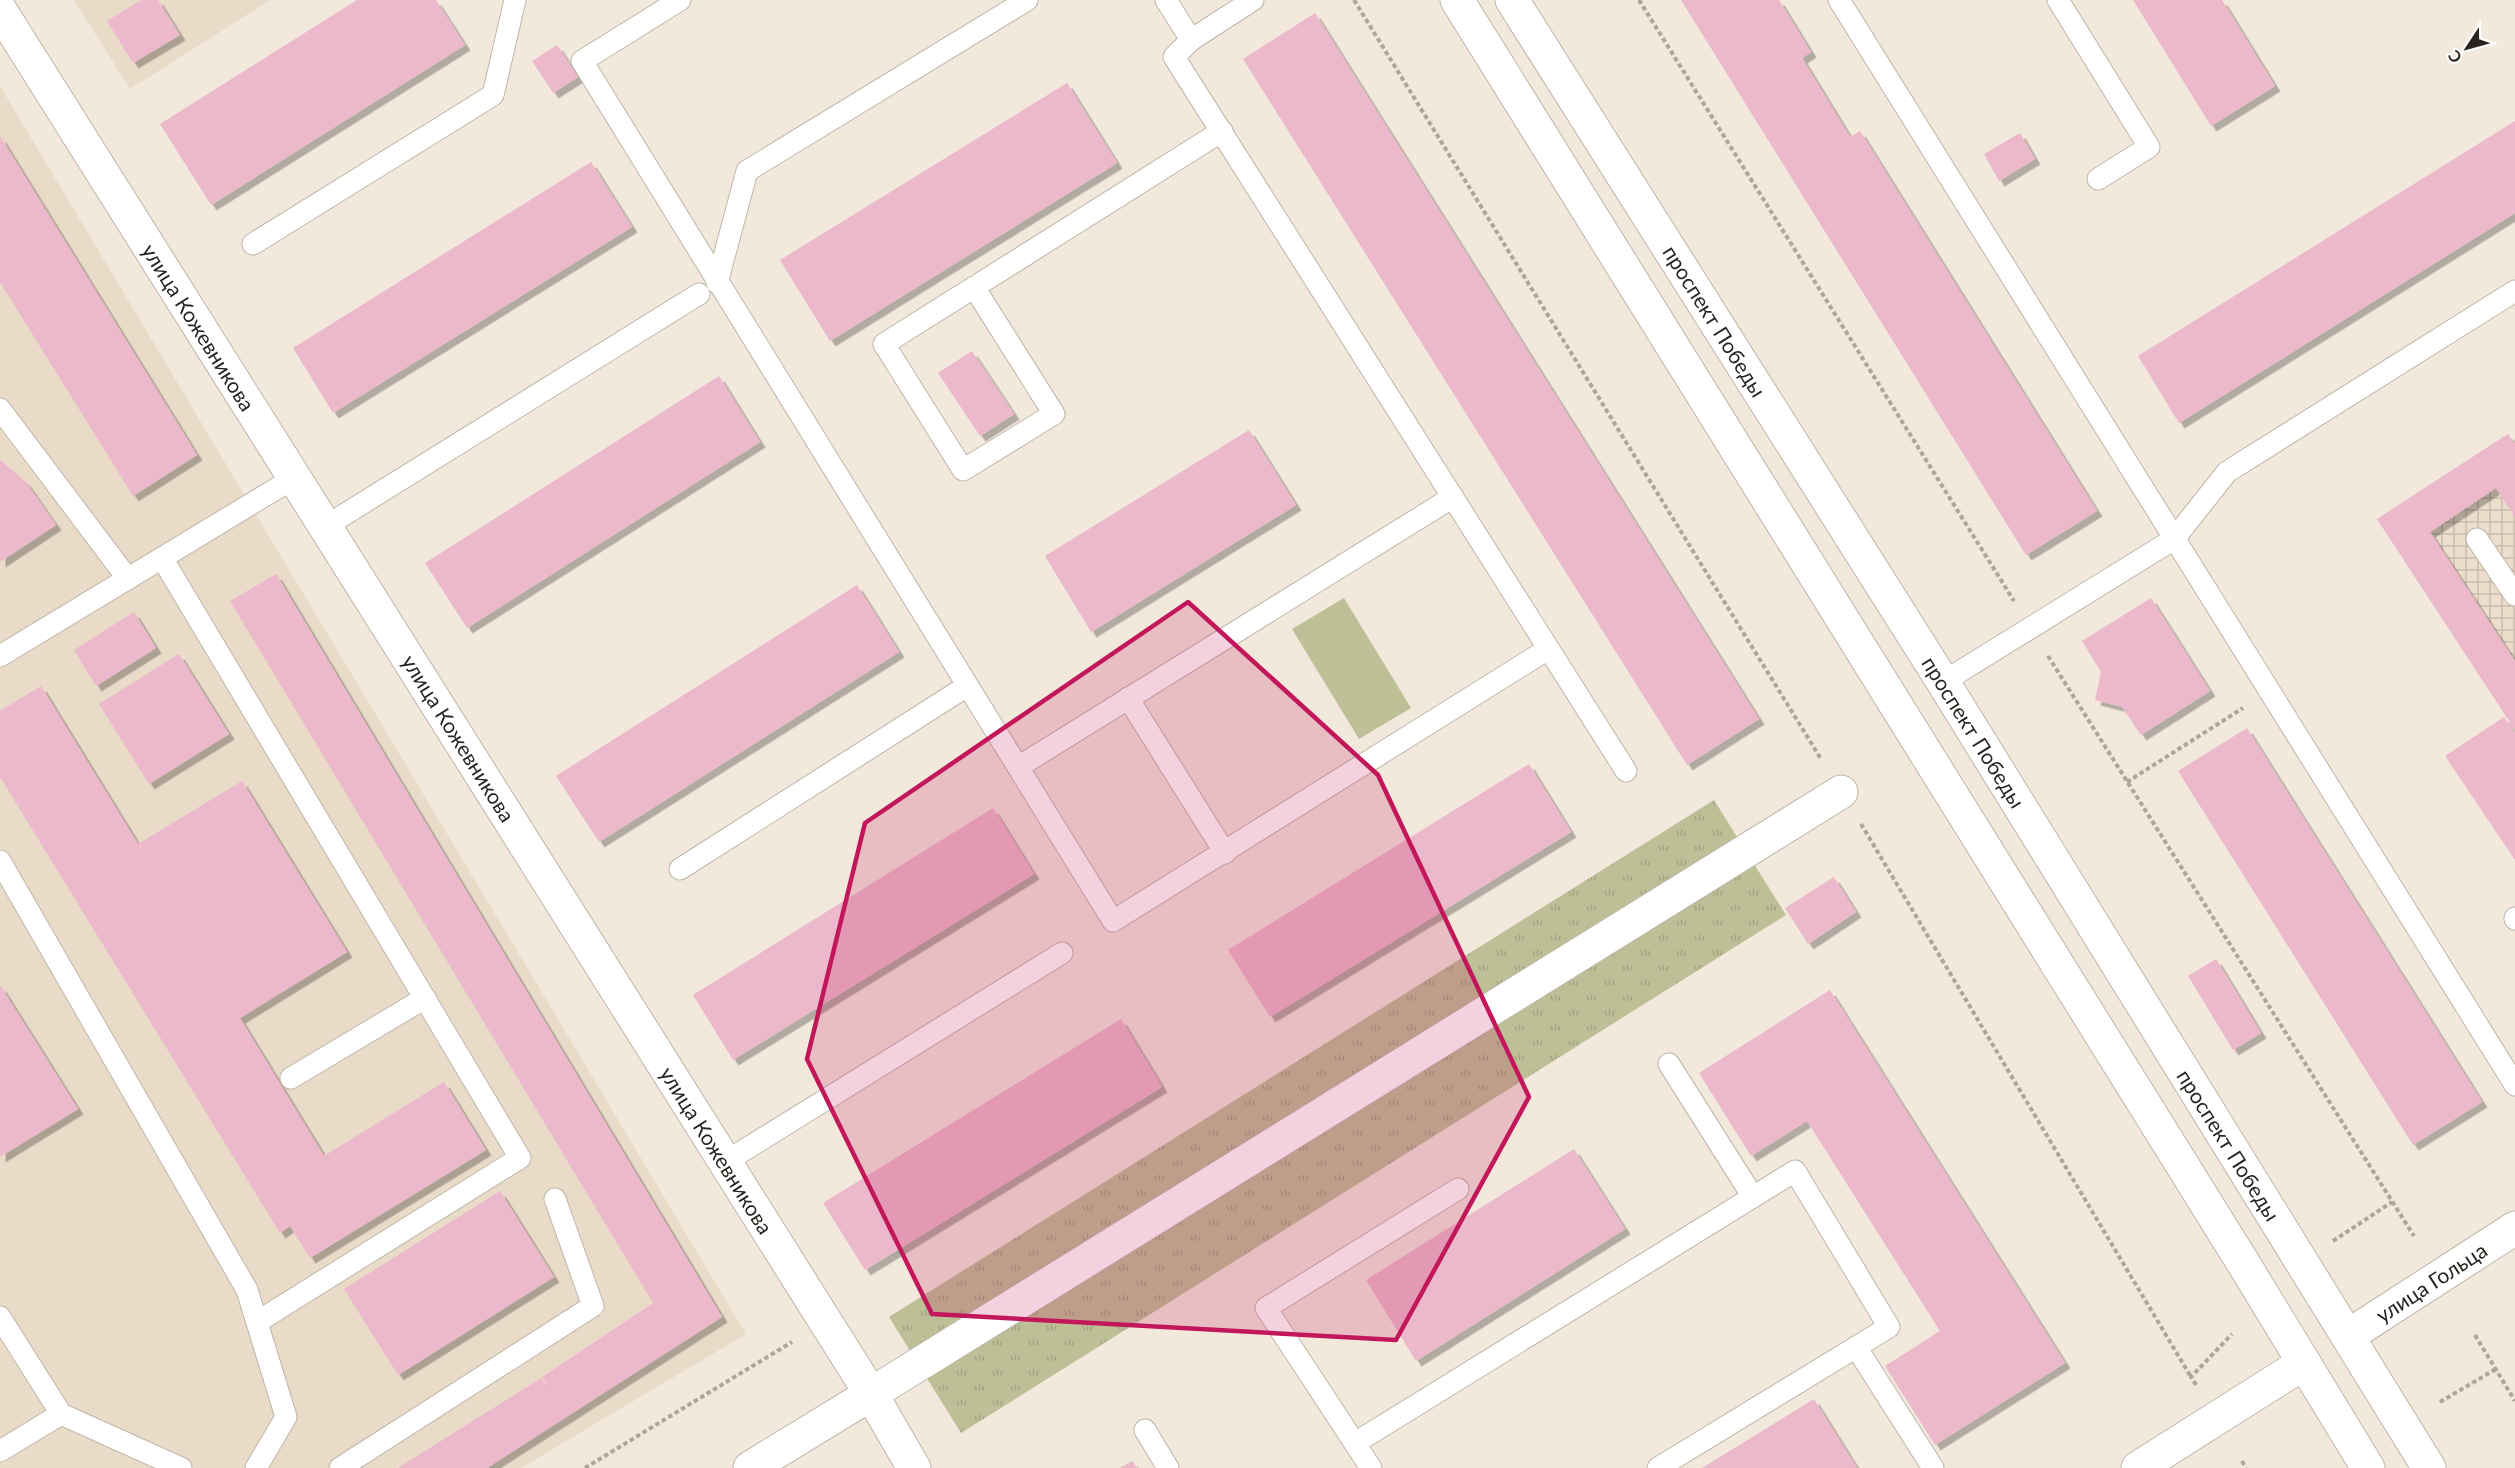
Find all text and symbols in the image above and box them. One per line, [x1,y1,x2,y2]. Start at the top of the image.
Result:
north arrow [2437,18,2497,78]
text: С [2443,47,2465,67]
street label: улица Кожевникова [137,239,261,415]
street label: проспект Победы [1658,241,1772,401]
street label: улица Кожевникова [397,650,521,826]
street label: проспект Победы [1917,652,2031,812]
street label: улица Кожевникова [655,1062,779,1238]
street label: проспект Победы [2172,1065,2286,1225]
street label: улица Гольца [2371,1237,2491,1327]

